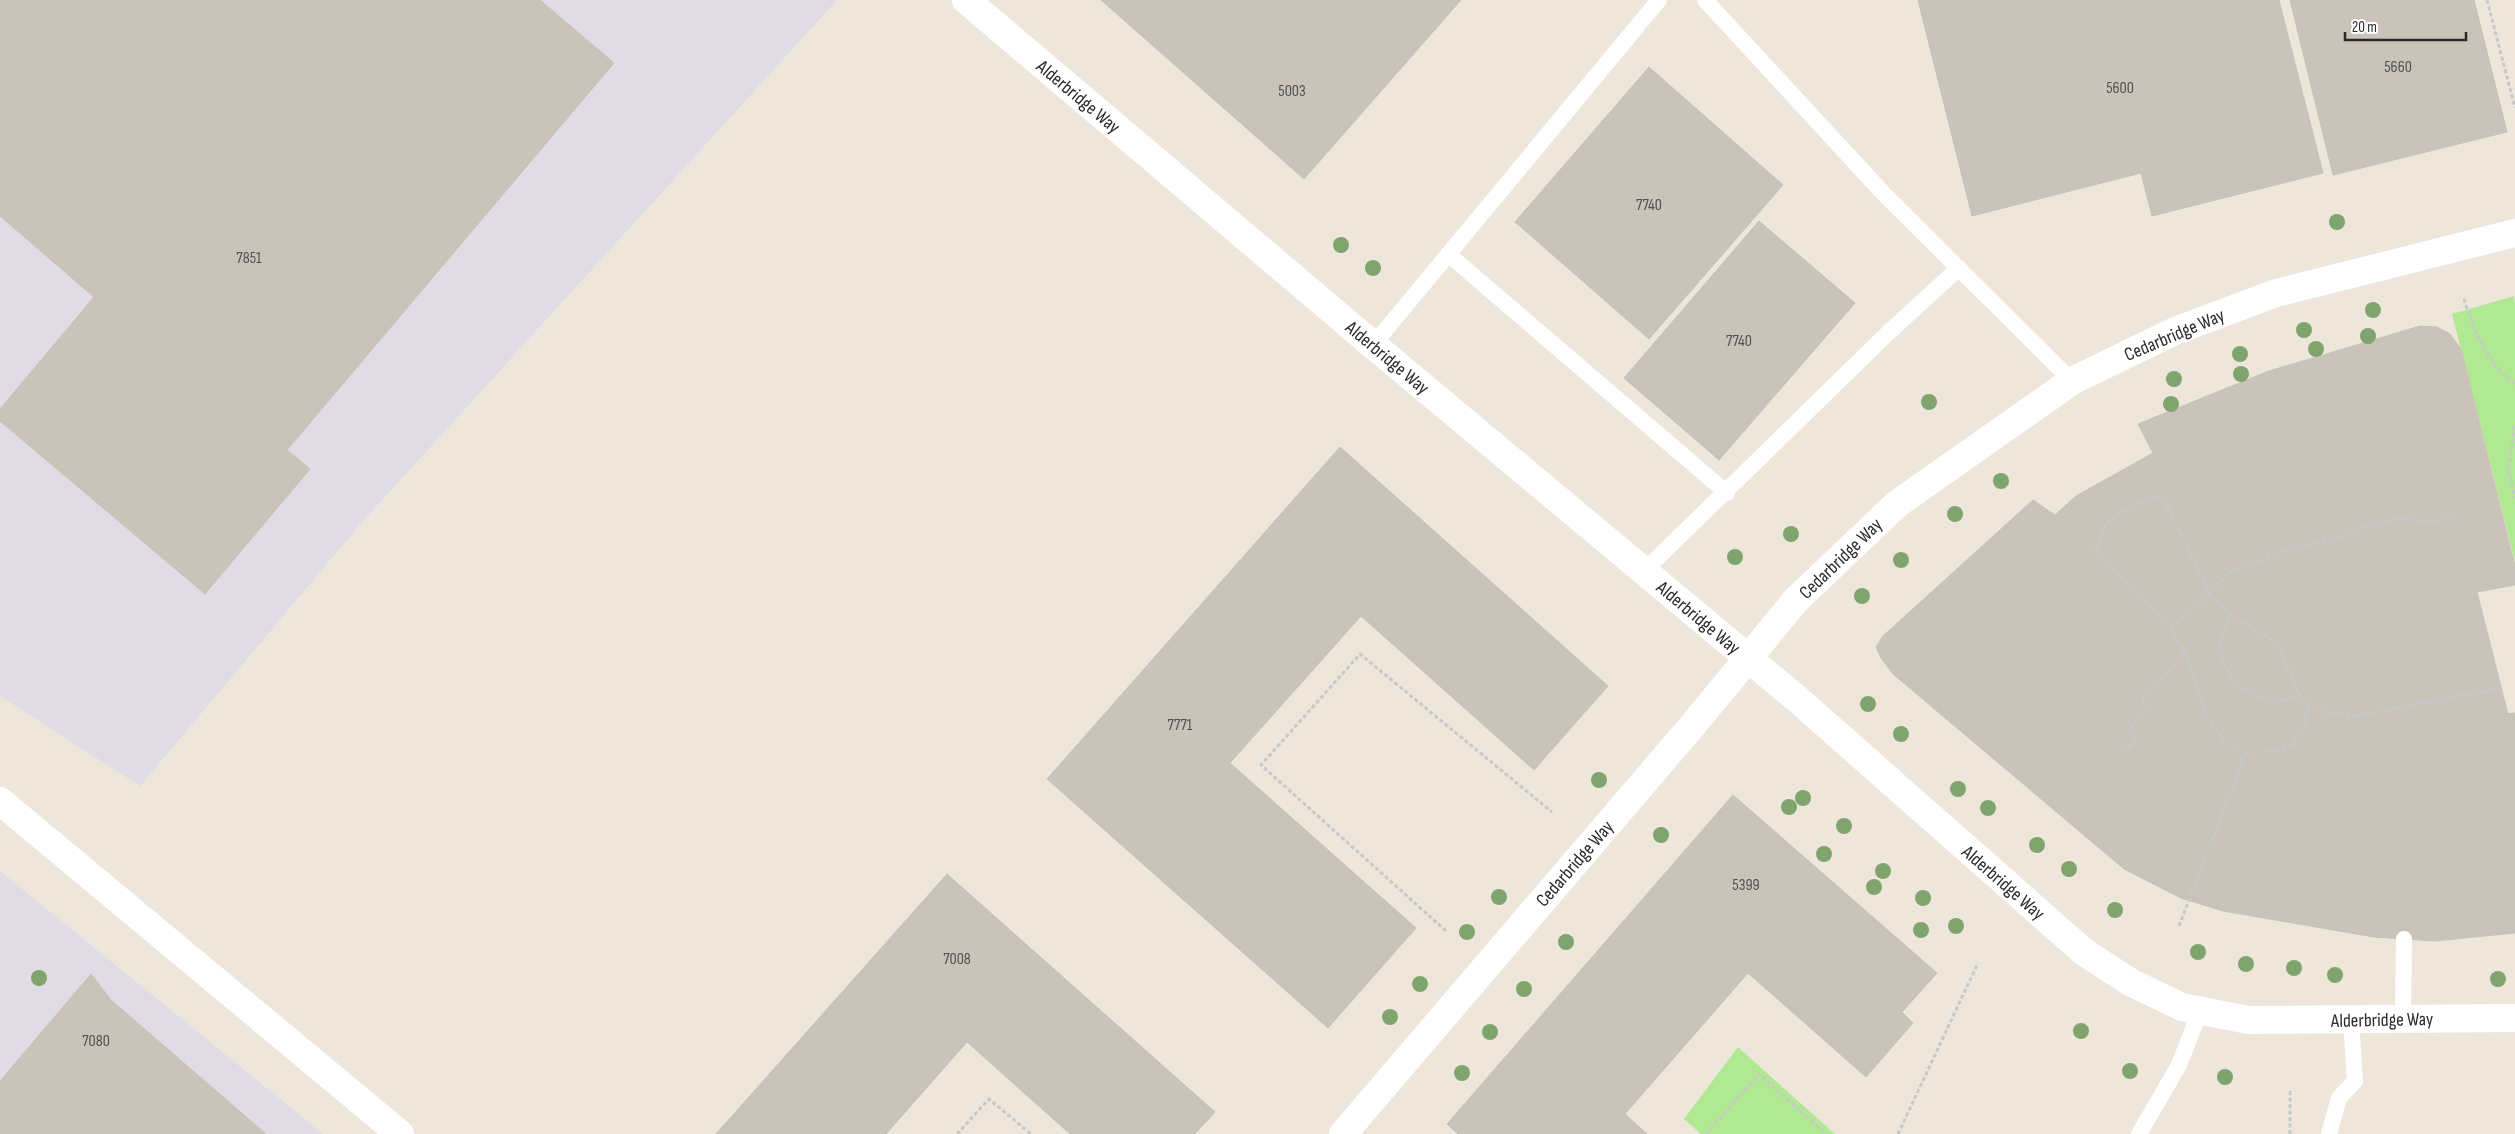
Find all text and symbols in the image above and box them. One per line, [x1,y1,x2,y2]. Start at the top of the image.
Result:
scale bar [2345,10,2466,42]
text: 20 m [2352,18,2377,37]
street label: Alderbridge Way [1031,55,1125,139]
house number: 5660 [2384,58,2412,77]
house number: 5600 [2106,79,2134,98]
house number: 5003 [1278,82,1306,101]
house number: 7740 [1636,196,1662,215]
house number: 7851 [236,249,262,268]
street label: Cedarbridge Way [2121,304,2229,367]
street label: Alderbridge Way [1340,316,1434,400]
house number: 7740 [1726,332,1752,351]
street label: Cedarbridge Way [1795,513,1888,604]
street label: Alderbridge Way [1651,576,1745,660]
house number: 7771 [1168,716,1193,735]
street label: Cedarbridge Way [1531,816,1619,912]
street label: Alderbridge Way [1956,840,2050,926]
house number: 5399 [1732,876,1760,895]
house number: 7008 [943,950,971,969]
street label: Alderbridge Way [2330,1008,2434,1033]
house number: 7080 [82,1032,110,1051]

